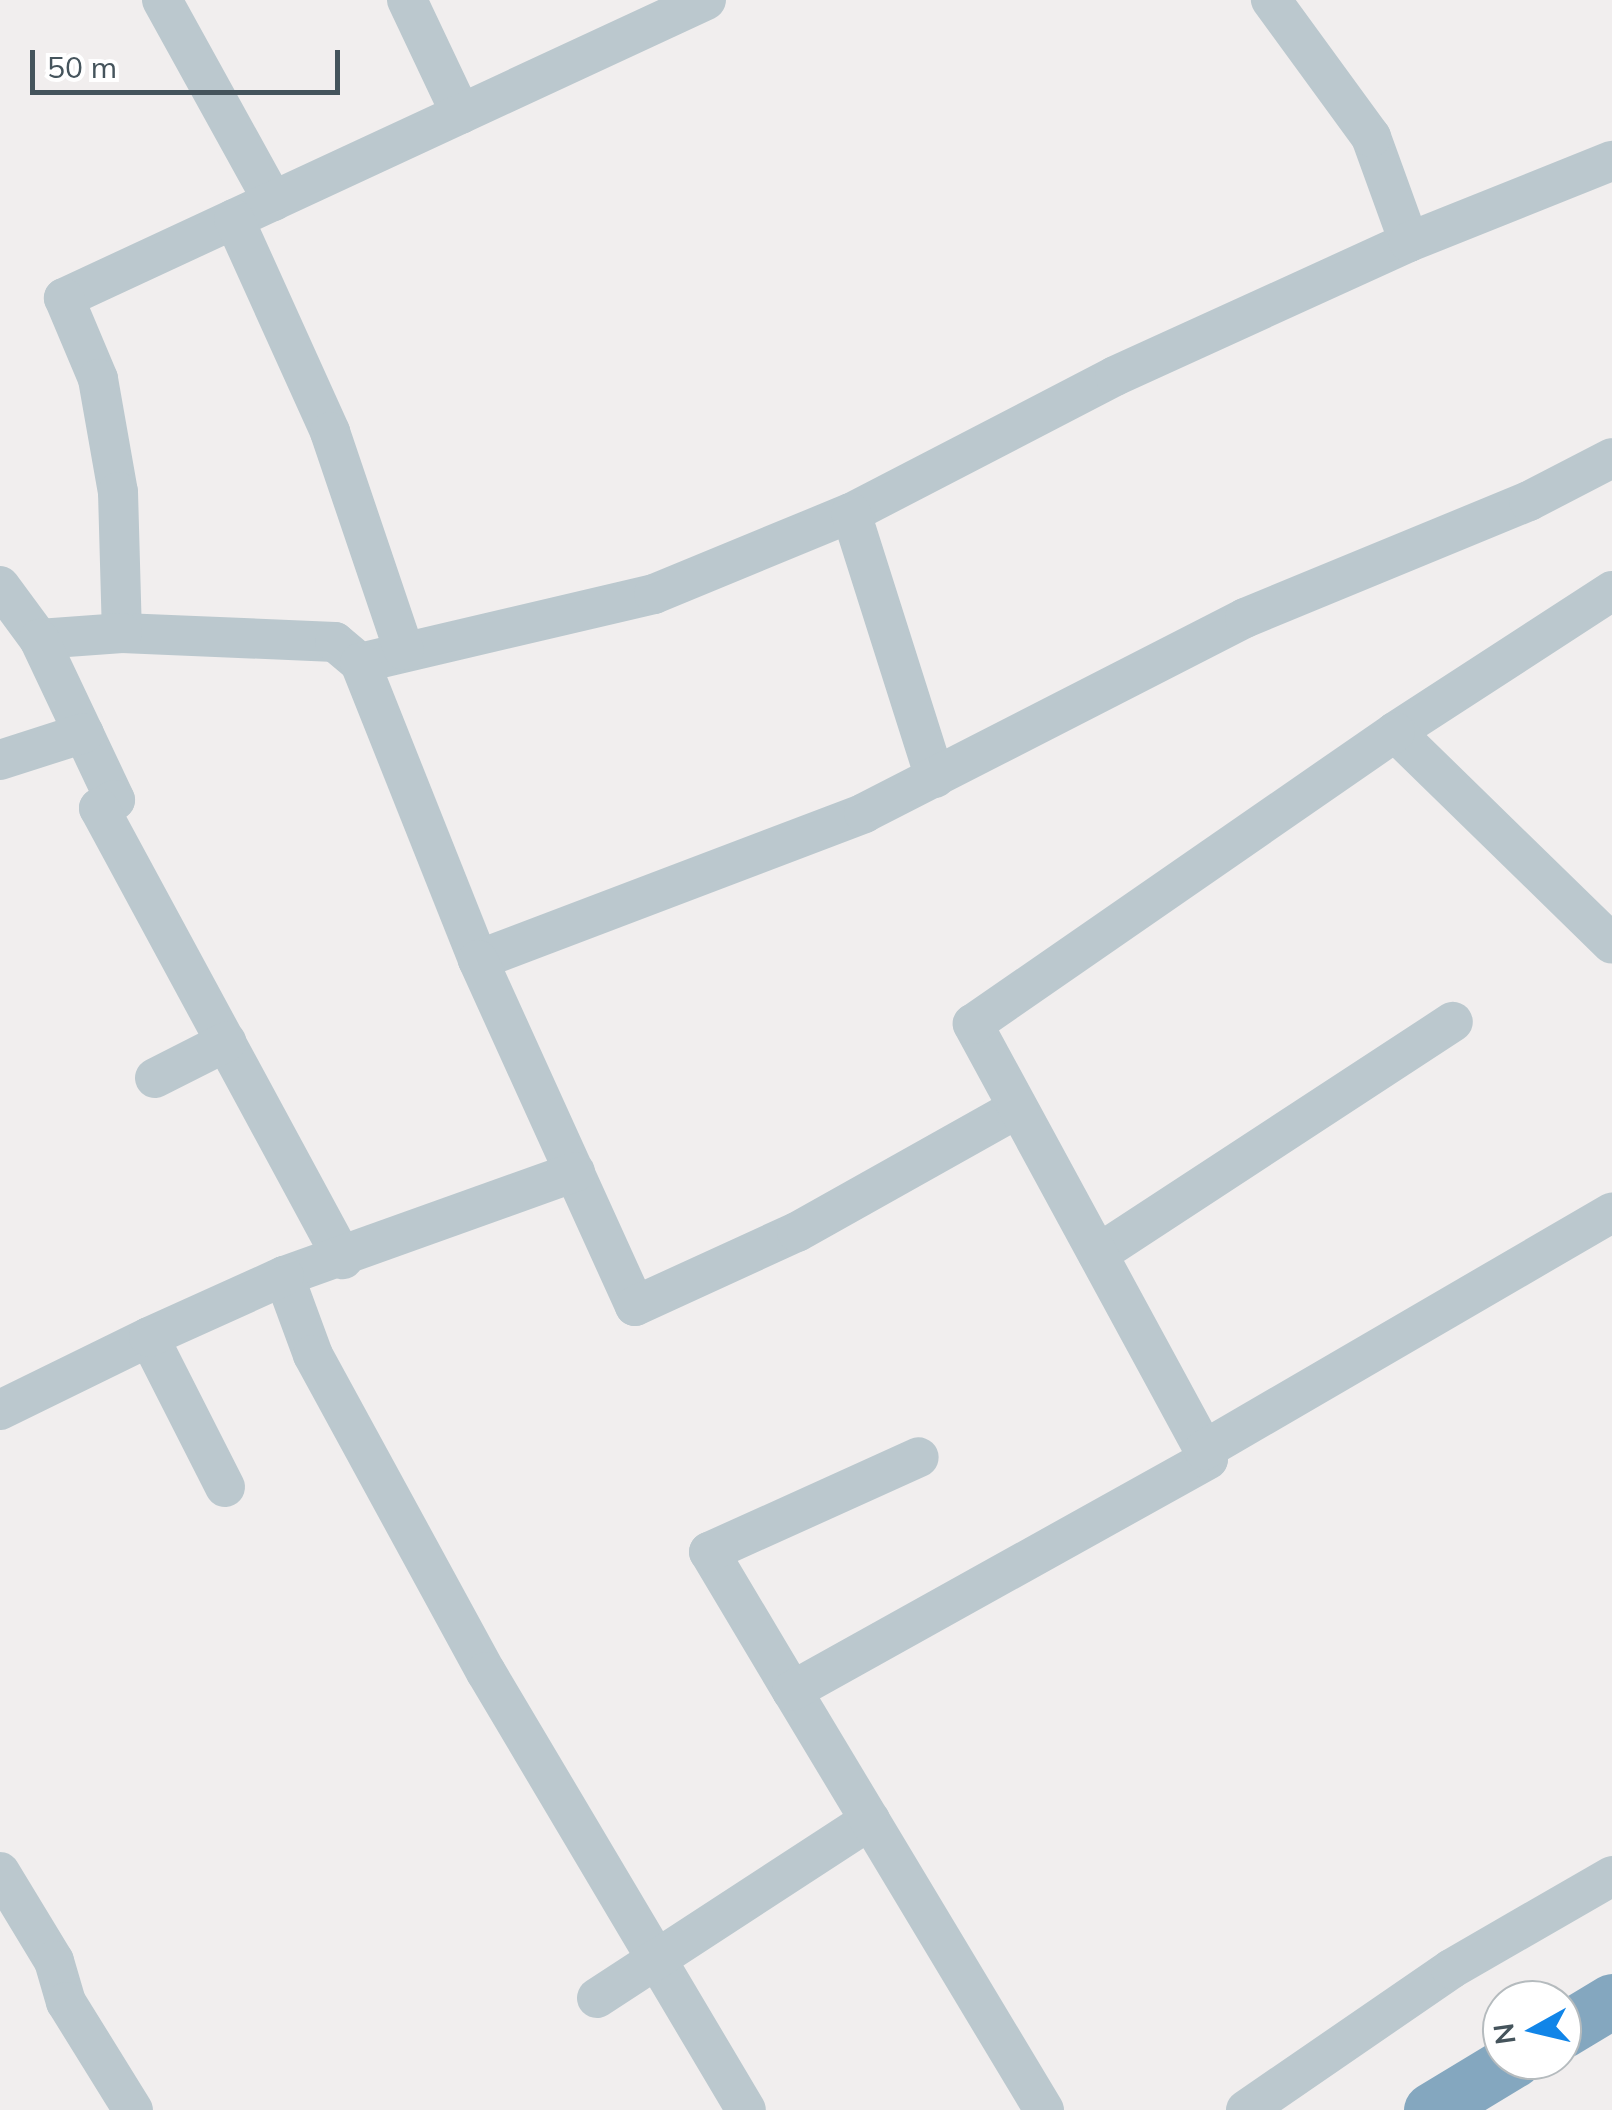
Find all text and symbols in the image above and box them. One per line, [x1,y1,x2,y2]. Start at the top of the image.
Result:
scale bar [35,30,345,92]
text: 50 m [47,48,117,86]
north arrow [1482,1980,1582,2080]
text: N [1485,2021,1523,2047]

